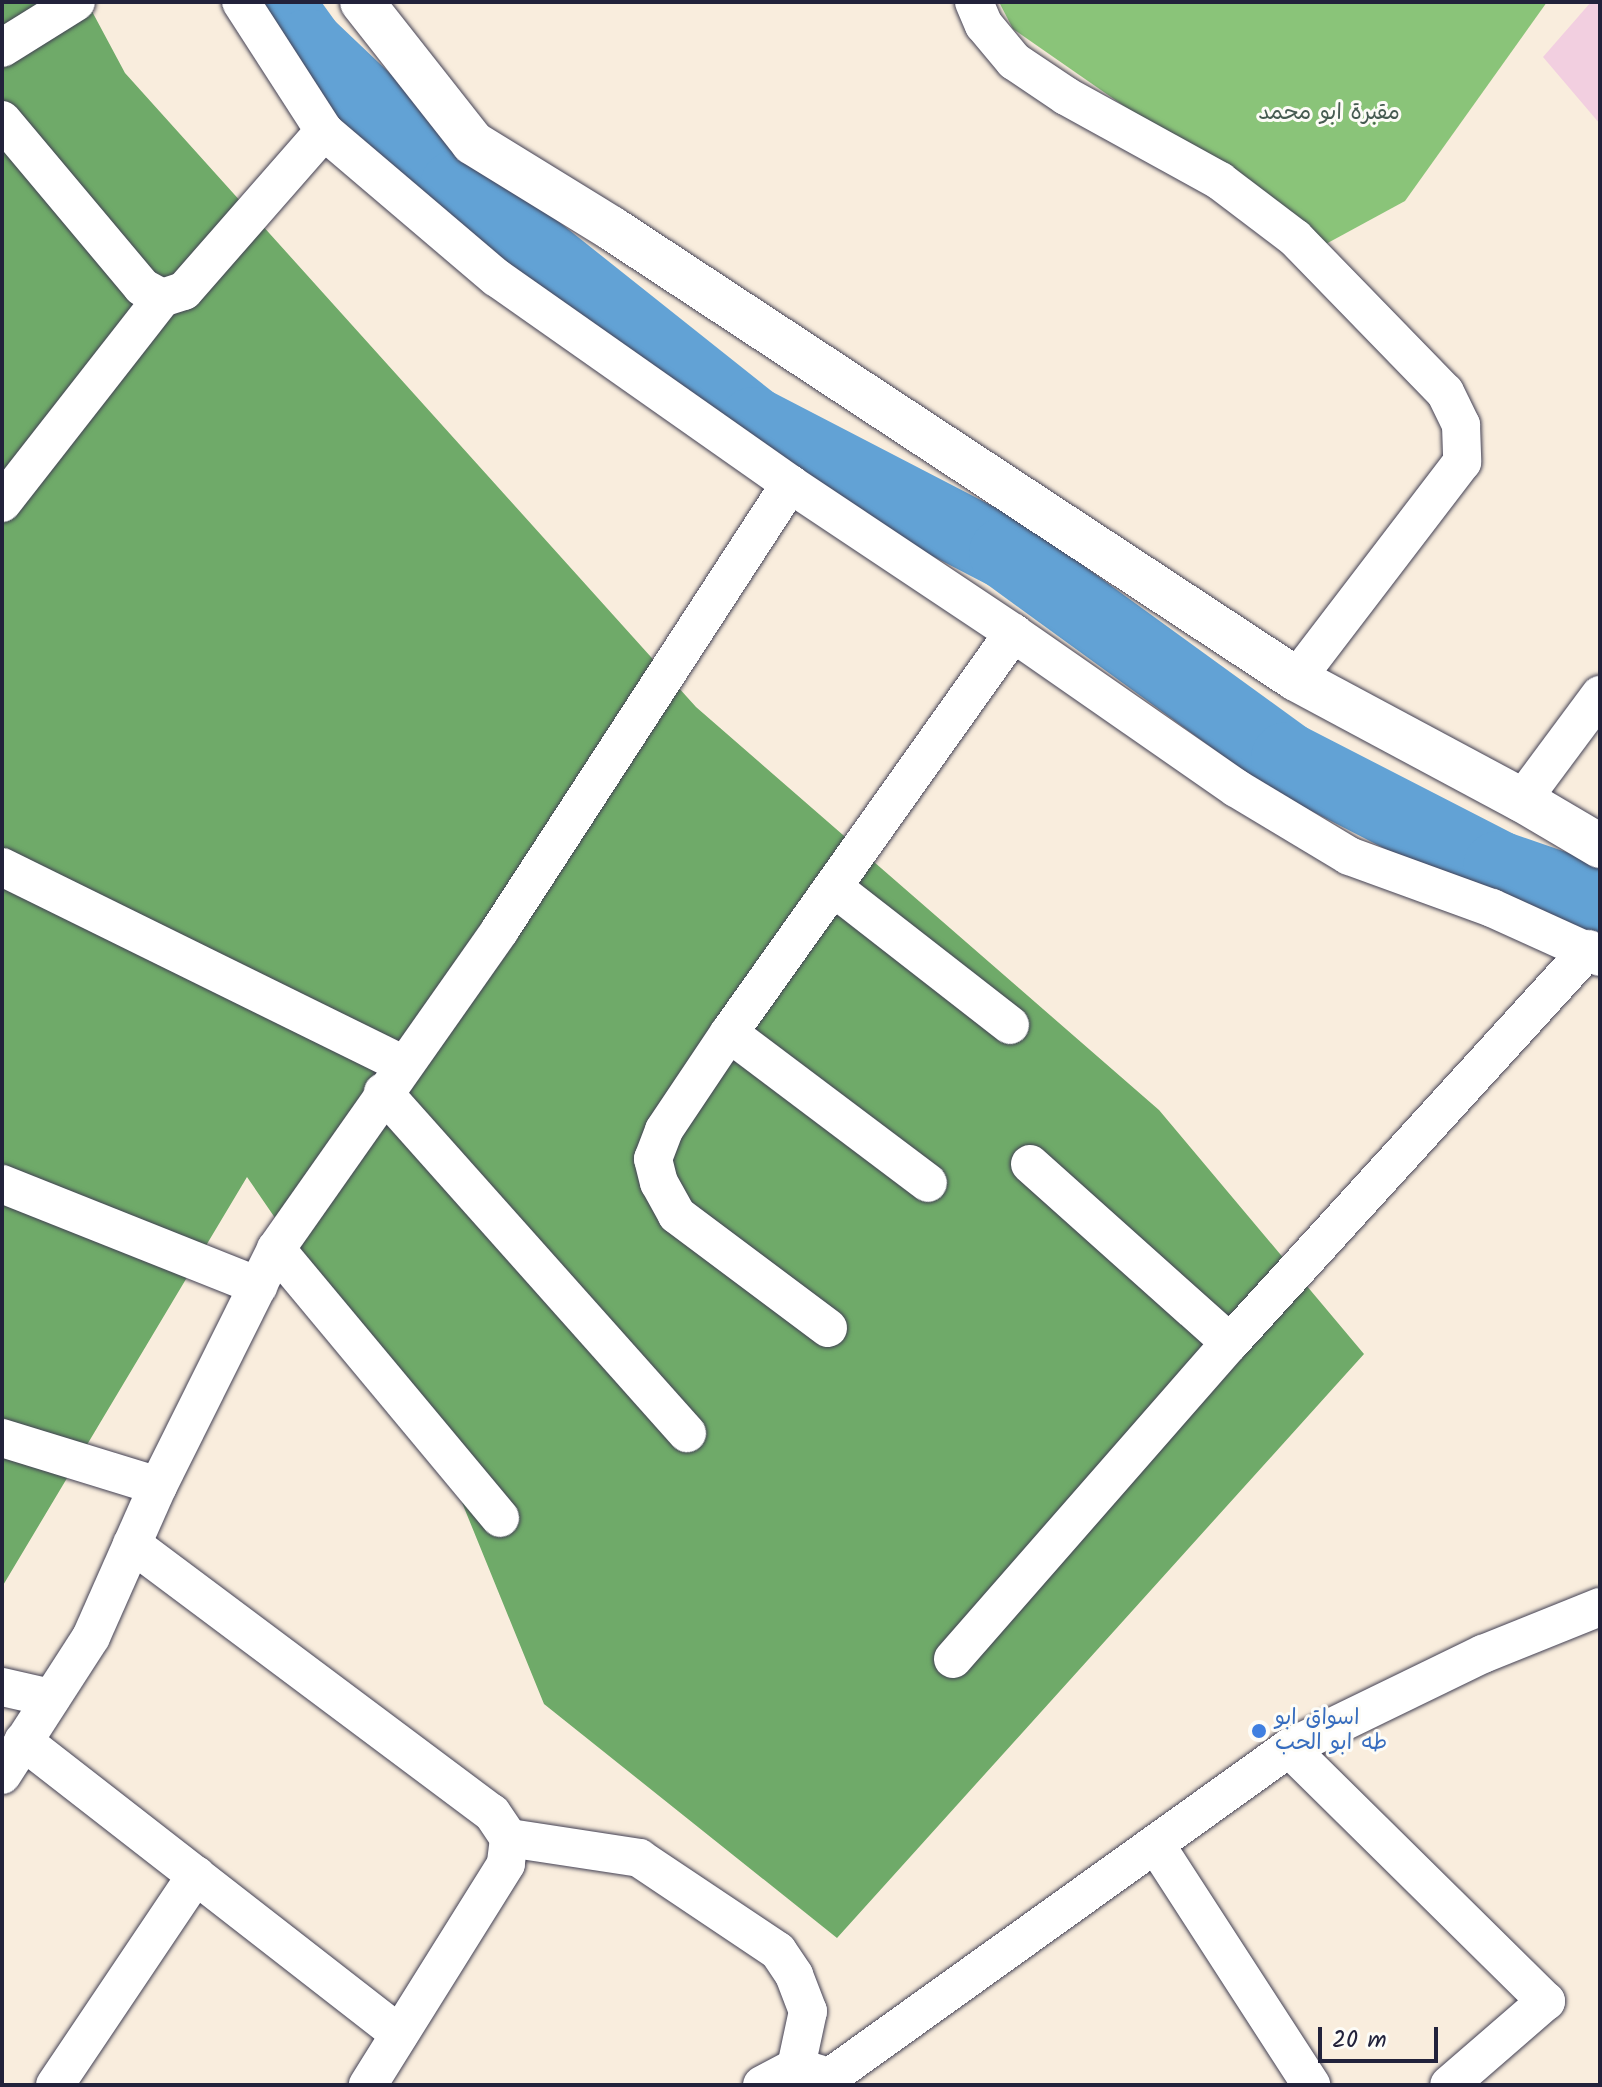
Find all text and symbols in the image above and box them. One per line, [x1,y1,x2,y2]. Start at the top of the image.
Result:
park label: مقبرة ابو محمد [1258,101,1400,127]
place label: اسواق ابو طه ابو الحب [1275,1705,1387,1756]
marker: اسواق ابو طه ابو الحب [1250,1722,1268,1740]
scale bar [1322,2011,1442,2061]
text: 20 m [1332,2021,1387,2060]

